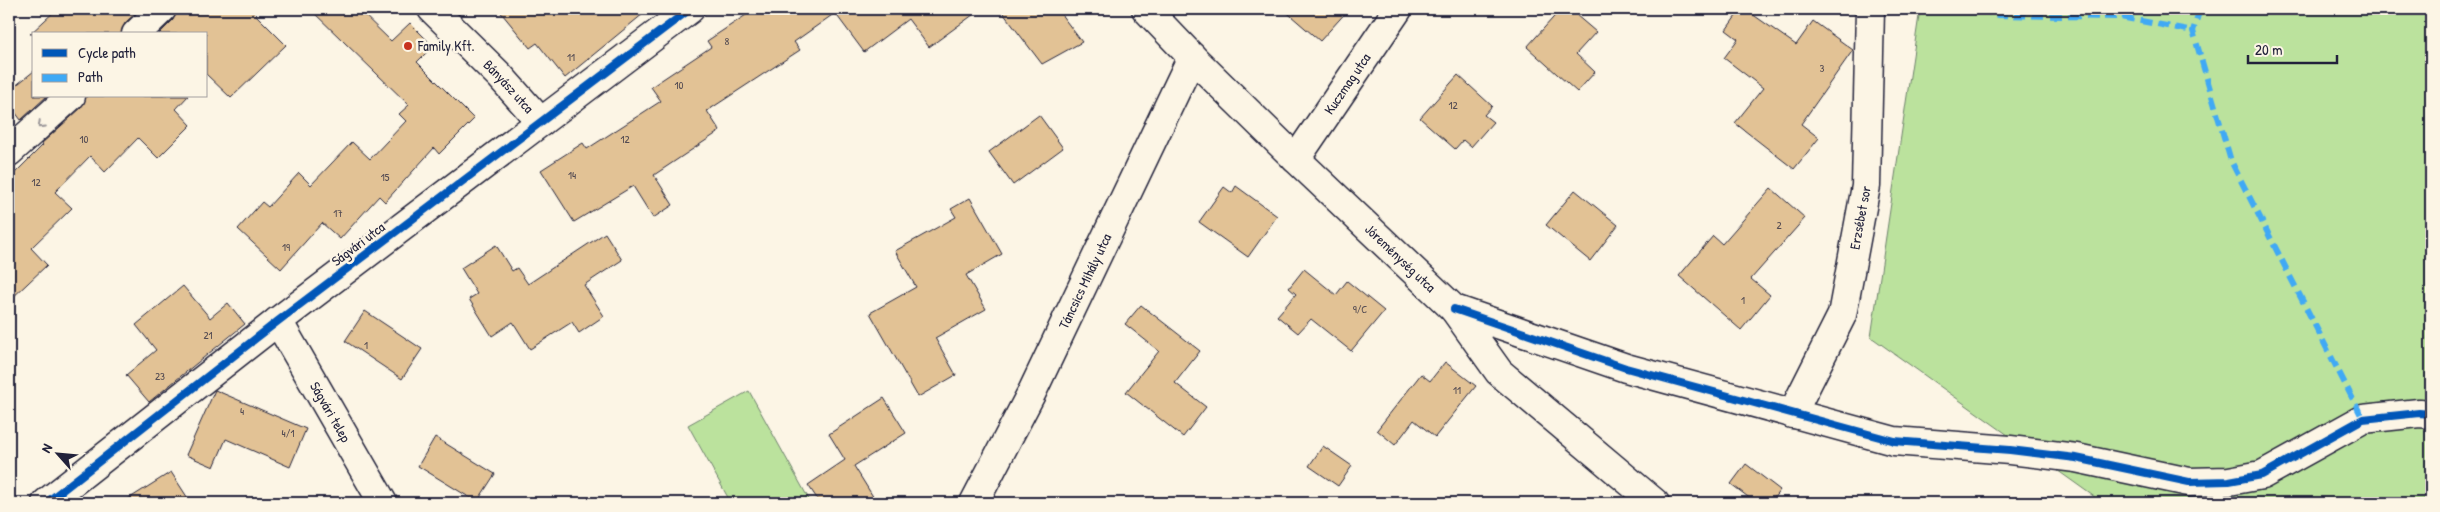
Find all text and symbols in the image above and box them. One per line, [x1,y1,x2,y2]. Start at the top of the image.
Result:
legend [32,32,208,98]
scale bar [2248,32,2336,64]
house number: 8 [725,34,730,48]
place label: Family Kft. [417,36,474,56]
text: 20 m [2255,39,2282,60]
marker: Family Kft. [402,40,414,52]
text: Cycle path [78,42,136,63]
street label: Kuczmag utca [1319,49,1375,118]
house number: 11 [567,50,575,64]
street label: Bányász utca [480,55,539,117]
house number: 3 [1820,61,1825,75]
text: Path [78,66,103,87]
house number: 10 [675,78,684,92]
house number: 12 [1448,98,1458,112]
one-way arrow [37,119,46,128]
house number: 10 [80,132,89,146]
house number: 12 [620,132,630,146]
house number: 14 [568,168,576,182]
house number: 15 [381,170,390,184]
house number: 12 [31,175,41,189]
street label: Erzsébet sor [1844,183,1875,251]
house number: 17 [333,206,343,220]
street label: Ságvári utca [327,217,389,271]
house number: 2 [1776,218,1782,232]
street label: Jóreménység utca [1361,219,1441,296]
street label: Táncsics Mihály utca [1054,230,1116,332]
house number: 19 [282,240,290,254]
house number: 1 [1741,293,1745,307]
house number: 9/C [1353,302,1367,316]
house number: 21 [203,328,213,342]
house number: 1 [364,338,368,352]
house number: 23 [155,369,165,383]
street label: Ságvári telep [306,378,356,446]
house number: 11 [1453,383,1461,397]
house number: 4 [240,404,244,418]
house number: 4/1 [282,426,294,440]
north arrow [32,430,82,480]
text: N [36,440,56,456]

